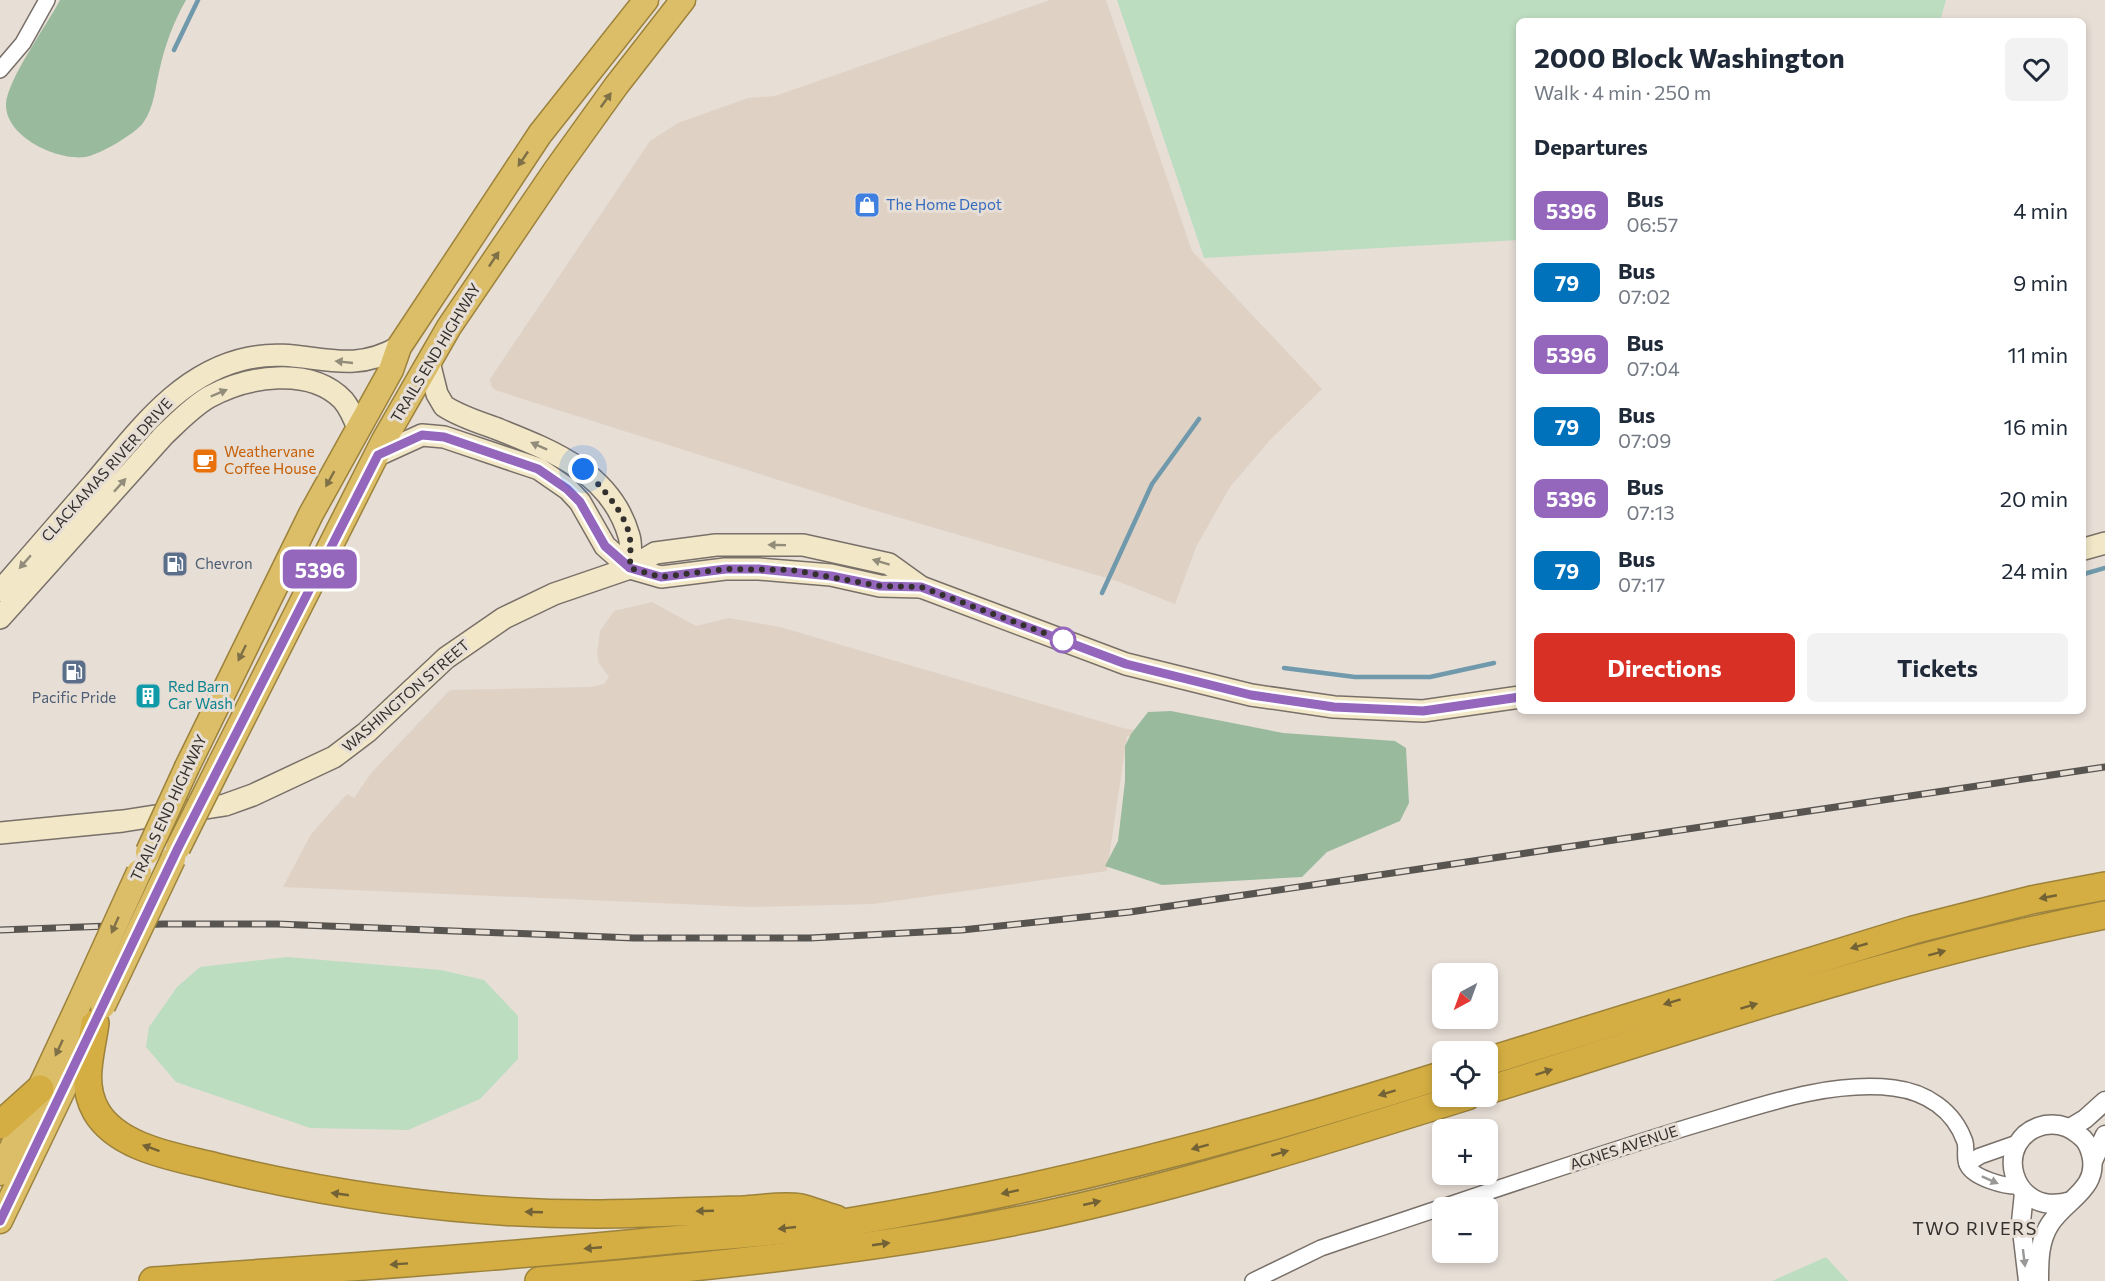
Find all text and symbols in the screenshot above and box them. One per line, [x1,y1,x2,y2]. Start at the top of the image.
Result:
button: heart [2005,38,2068,101]
text: 2000 Block Washington [1534,40,1845,74]
text: Walk · 4 min · 250 m [1534,80,1711,104]
one-way arrow [600,92,612,108]
text: Departures [1534,133,1648,160]
one-way arrow [517,151,529,167]
text: Bus [1626,185,1664,212]
shop icon: The Home Depot [852,190,882,220]
place label: The Home Depot [886,195,1002,213]
text: 4 min [2013,197,2068,224]
text: 5396 [1546,198,1596,223]
text: 06:57 [1626,212,1678,236]
one-way arrow [488,251,499,267]
text: Bus [1618,257,1655,284]
text: 9 min [2013,269,2068,296]
text: 79 [1555,270,1579,295]
street label: TRAILS END HIGHWAY [386,279,484,425]
text: 07:02 [1618,284,1670,308]
text: Bus [1626,329,1664,356]
text: 11 min [2008,341,2068,368]
text: 5396 [1546,342,1596,367]
text: 07:04 [1626,356,1680,380]
one-way arrow [335,357,354,367]
one-way arrow [211,388,229,398]
street label: CLACKAMAS RIVER DRIVE [37,394,175,545]
text: Bus [1618,401,1655,428]
text: 16 min [2004,413,2068,440]
text: 79 [1555,414,1579,439]
text: 07:09 [1618,428,1671,452]
place label: Weathervane Coffee House [224,442,316,477]
one-way arrow [531,442,548,451]
cafe icon: Weathervane Coffee House [190,446,220,476]
your location [568,454,598,484]
one-way arrow [325,471,335,488]
text: Bus [1626,473,1664,500]
one-way arrow [113,478,127,493]
text: 20 min [2000,485,2068,512]
text: 5396 [1546,486,1596,511]
text: 07:13 [1626,500,1675,524]
one-way arrow [768,540,787,549]
text: Bus [1618,545,1655,572]
fuel station icon: Chevron [160,549,190,579]
line badge: 5396 [278,550,362,588]
one-way arrow [19,554,32,569]
place label: Chevron [195,554,253,572]
text: 5396 [295,557,345,582]
one-way arrow [872,557,890,566]
text: 24 min [2001,557,2068,584]
text: 79 [1555,558,1579,583]
text: 07:17 [1618,572,1665,596]
unlabelled marker [1050,627,1076,653]
button: Directions [1534,633,1795,702]
button: Tickets [1807,633,2068,702]
street label: WASHINGTON STREET [338,635,473,755]
one-way arrow [237,644,247,662]
fuel station icon: Pacific Pride [59,657,89,687]
place label: Red Barn Car Wash [168,677,233,712]
building icon: Red Barn Car Wash [133,681,163,711]
place label: Pacific Pride [32,688,116,706]
street label: TRAILS END HIGHWAY [126,731,210,884]
one-way arrow [2038,893,2057,902]
one-way arrow [110,916,120,934]
one-way arrow [1850,942,1868,951]
one-way arrow [1928,947,1946,957]
north arrow [1432,963,1498,1029]
map controls [1432,963,1498,1263]
one-way arrow [1663,998,1681,1007]
one-way arrow [1741,1001,1759,1010]
one-way arrow [55,1039,64,1056]
button: locate [1432,1041,1498,1107]
one-way arrow [1535,1067,1553,1076]
one-way arrow [1378,1089,1396,1098]
button: + [1432,1119,1498,1185]
street label: AGNES AVENUE [1567,1121,1680,1173]
one-way arrow [142,1143,160,1152]
one-way arrow [1191,1143,1209,1152]
one-way arrow [1271,1148,1289,1157]
one-way arrow [1982,1175,2000,1185]
one-way arrow [1001,1187,1019,1197]
one-way arrow [330,1190,349,1199]
button: − [1432,1197,1498,1263]
one-way arrow [1082,1198,1101,1207]
one-way arrow [696,1206,715,1215]
one-way arrow [525,1207,544,1216]
district label: TWO RIVERS [1912,1217,2038,1239]
one-way arrow [778,1223,797,1233]
one-way arrow [872,1239,891,1248]
one-way arrow [584,1243,603,1253]
one-way arrow [2019,1248,2029,1267]
one-way arrow [389,1259,408,1269]

